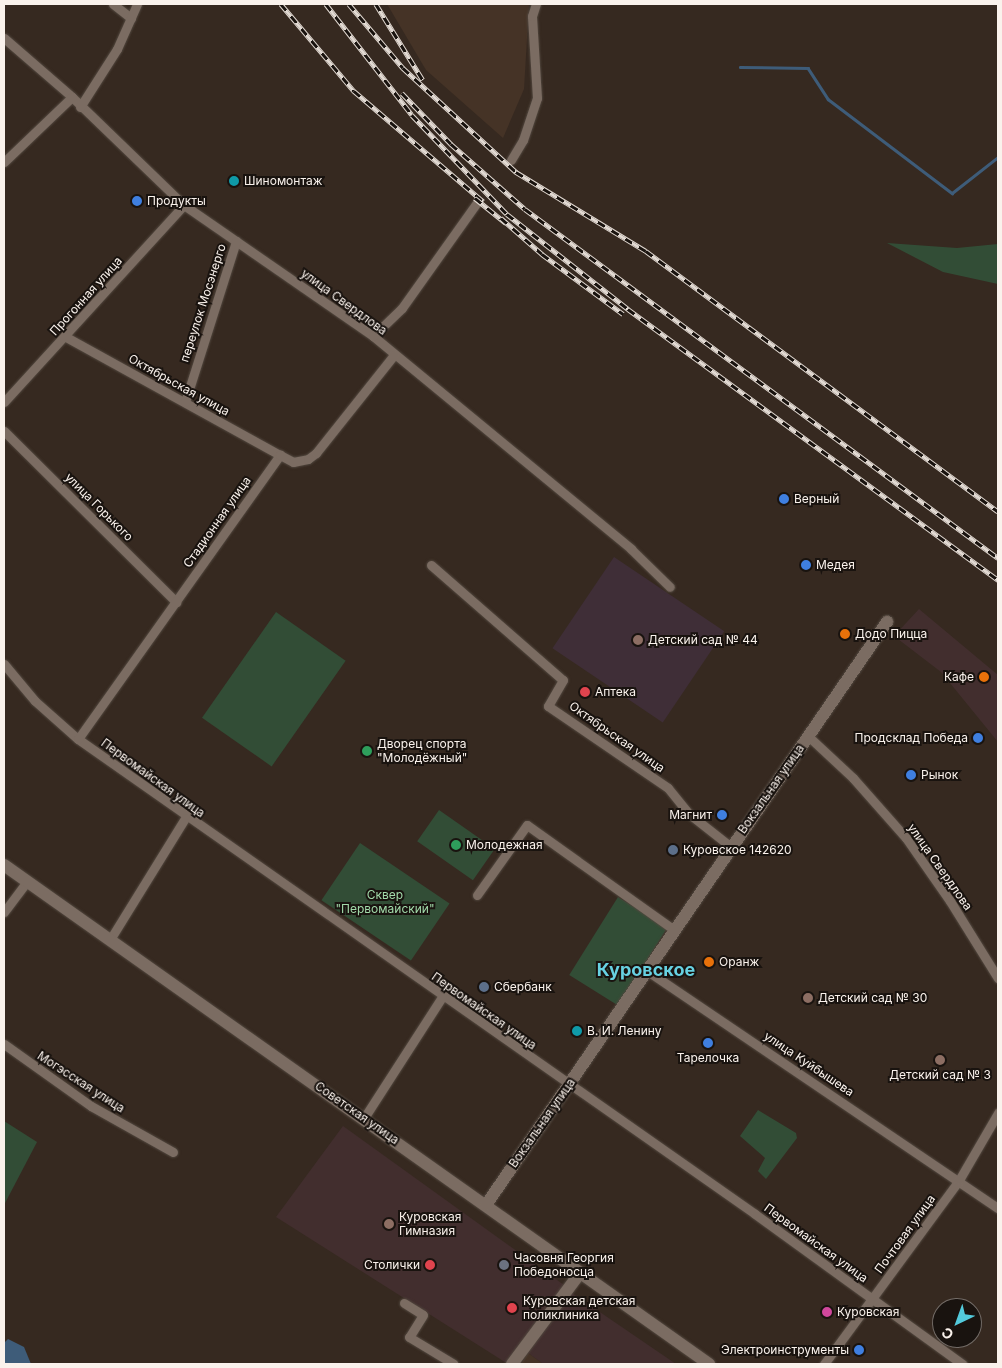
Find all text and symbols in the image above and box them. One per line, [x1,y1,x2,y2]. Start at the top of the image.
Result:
place label: Шиномонтаж [244,174,322,188]
marker: Шиномонтаж [228,175,240,187]
place label: Продукты [147,194,206,208]
marker: Продукты [131,195,143,207]
street label: переулок Мосэнерго [177,242,229,364]
street label: Прогонная улица [47,254,125,338]
street label: улица Свердлова [298,266,390,338]
street label: Октябрьская улица [126,351,232,419]
street label: улица Горького [62,470,136,544]
street label: Стадионная улица [180,474,254,570]
place label: Верный [794,492,839,506]
marker: Верный [778,493,790,505]
place label: Медея [816,558,855,572]
marker: Медея [800,559,812,571]
place label: Додо Пицца [855,627,927,641]
marker: Додо Пицца [839,628,851,640]
place label: Детский сад № 44 [648,633,758,647]
marker: Детский сад № 44 [632,634,644,646]
place label: Кафе [944,670,974,684]
marker: Кафе [978,671,990,683]
place label: Аптека [595,685,636,699]
marker: Аптека [579,686,591,698]
street label: Октябрьская улица [566,699,668,775]
place label: Продсклад Победа [855,731,968,745]
marker: Продсклад Победа [972,732,984,744]
street label: Первомайская улица [98,736,208,820]
place label: Дворец спорта "Молодёжный" [377,737,467,765]
street label: Вокзальная улица [735,742,807,836]
marker: Дворец спорта "Молодёжный" [361,745,373,757]
place label: Рынок [921,768,958,782]
marker: Рынок [905,769,917,781]
place label: Магнит [669,808,712,822]
marker: Магнит [716,809,728,821]
street label: улица Свердлова [905,821,975,913]
place label: Молодежная [466,838,543,852]
marker: Молодежная [450,839,462,851]
place label: Куровское 142620 [683,843,792,857]
marker: Куровское 142620 [667,844,679,856]
park label: Сквер "Первомайский" [335,888,435,916]
place label: Оранж [719,955,759,969]
marker: Оранж [703,956,715,968]
district label: Куровское [597,959,695,981]
street label: Первомайская улица [429,969,539,1053]
place label: Сбербанк [494,980,552,994]
marker: Сбербанк [478,981,490,993]
place label: Детский сад № 30 [818,991,927,1005]
marker: Детский сад № 30 [802,992,814,1004]
place label: В. И. Ленину [587,1024,662,1038]
marker: В. И. Ленину [571,1025,583,1037]
street label: улица Куйбышева [761,1029,857,1099]
marker: Тарелочка [702,1037,714,1049]
street label: Могэсская улица [35,1048,127,1116]
place label: Тарелочка [677,1051,739,1065]
marker: Детский сад № 3 [934,1054,946,1066]
place label: Детский сад № 3 [889,1068,991,1082]
street label: Вокзальная улица [506,1076,578,1170]
street label: Советская улица [312,1079,402,1147]
street label: Почтовая улица [872,1192,938,1276]
street label: Первомайская улица [761,1201,871,1285]
place label: Куровская Гимназия [399,1210,461,1238]
marker: Куровская Гимназия [383,1218,395,1230]
place label: Часовня Георгия Победоносца [514,1251,614,1279]
place label: Столички [364,1258,420,1272]
marker: Столички [424,1259,436,1271]
marker: Часовня Георгия Победоносца [498,1259,510,1271]
place label: Куровская детская поликлиника [523,1294,635,1322]
north arrow [932,1298,982,1348]
marker: Куровская детская поликлиника [505,1301,519,1315]
place label: Куровская [837,1305,899,1319]
marker: Куровская [821,1306,833,1318]
text: С [938,1324,957,1344]
place label: Электроинструменты [721,1343,849,1357]
marker: Электроинструменты [853,1344,865,1356]

